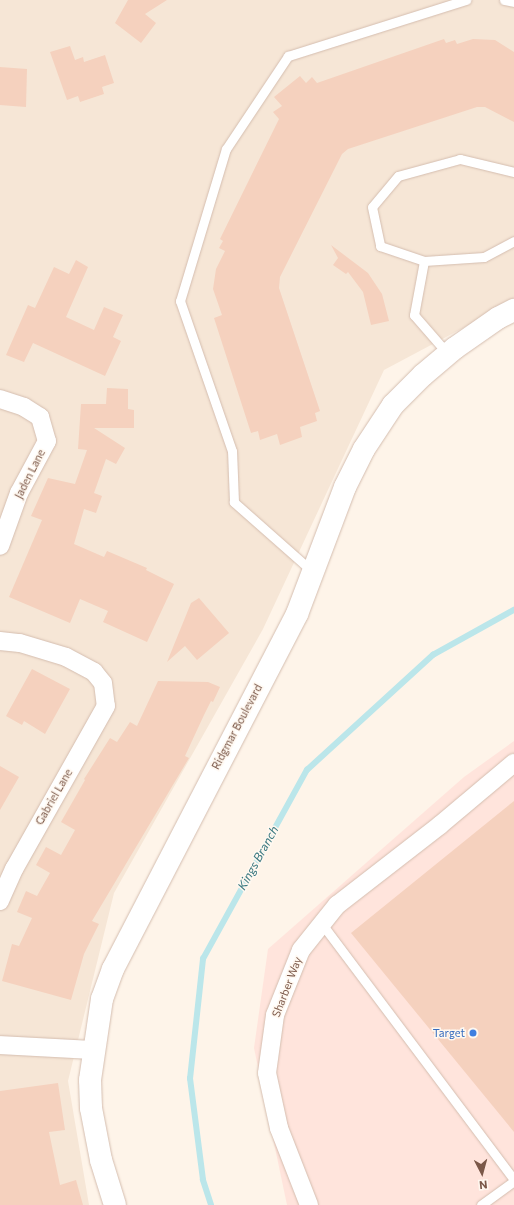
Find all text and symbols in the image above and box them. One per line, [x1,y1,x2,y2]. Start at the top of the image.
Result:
street label: Jaden Lane [12,447,48,501]
street label: Ridgmar Boulevard [209,682,265,772]
street label: Gabriel Lane [33,767,75,827]
water label: Kings Branch [235,824,281,892]
street label: Sharber Way [269,955,305,1019]
place label: Target [433,1026,465,1040]
marker: Target [468,1028,478,1038]
north arrow [462,1153,502,1193]
text: N [479,1179,488,1192]

